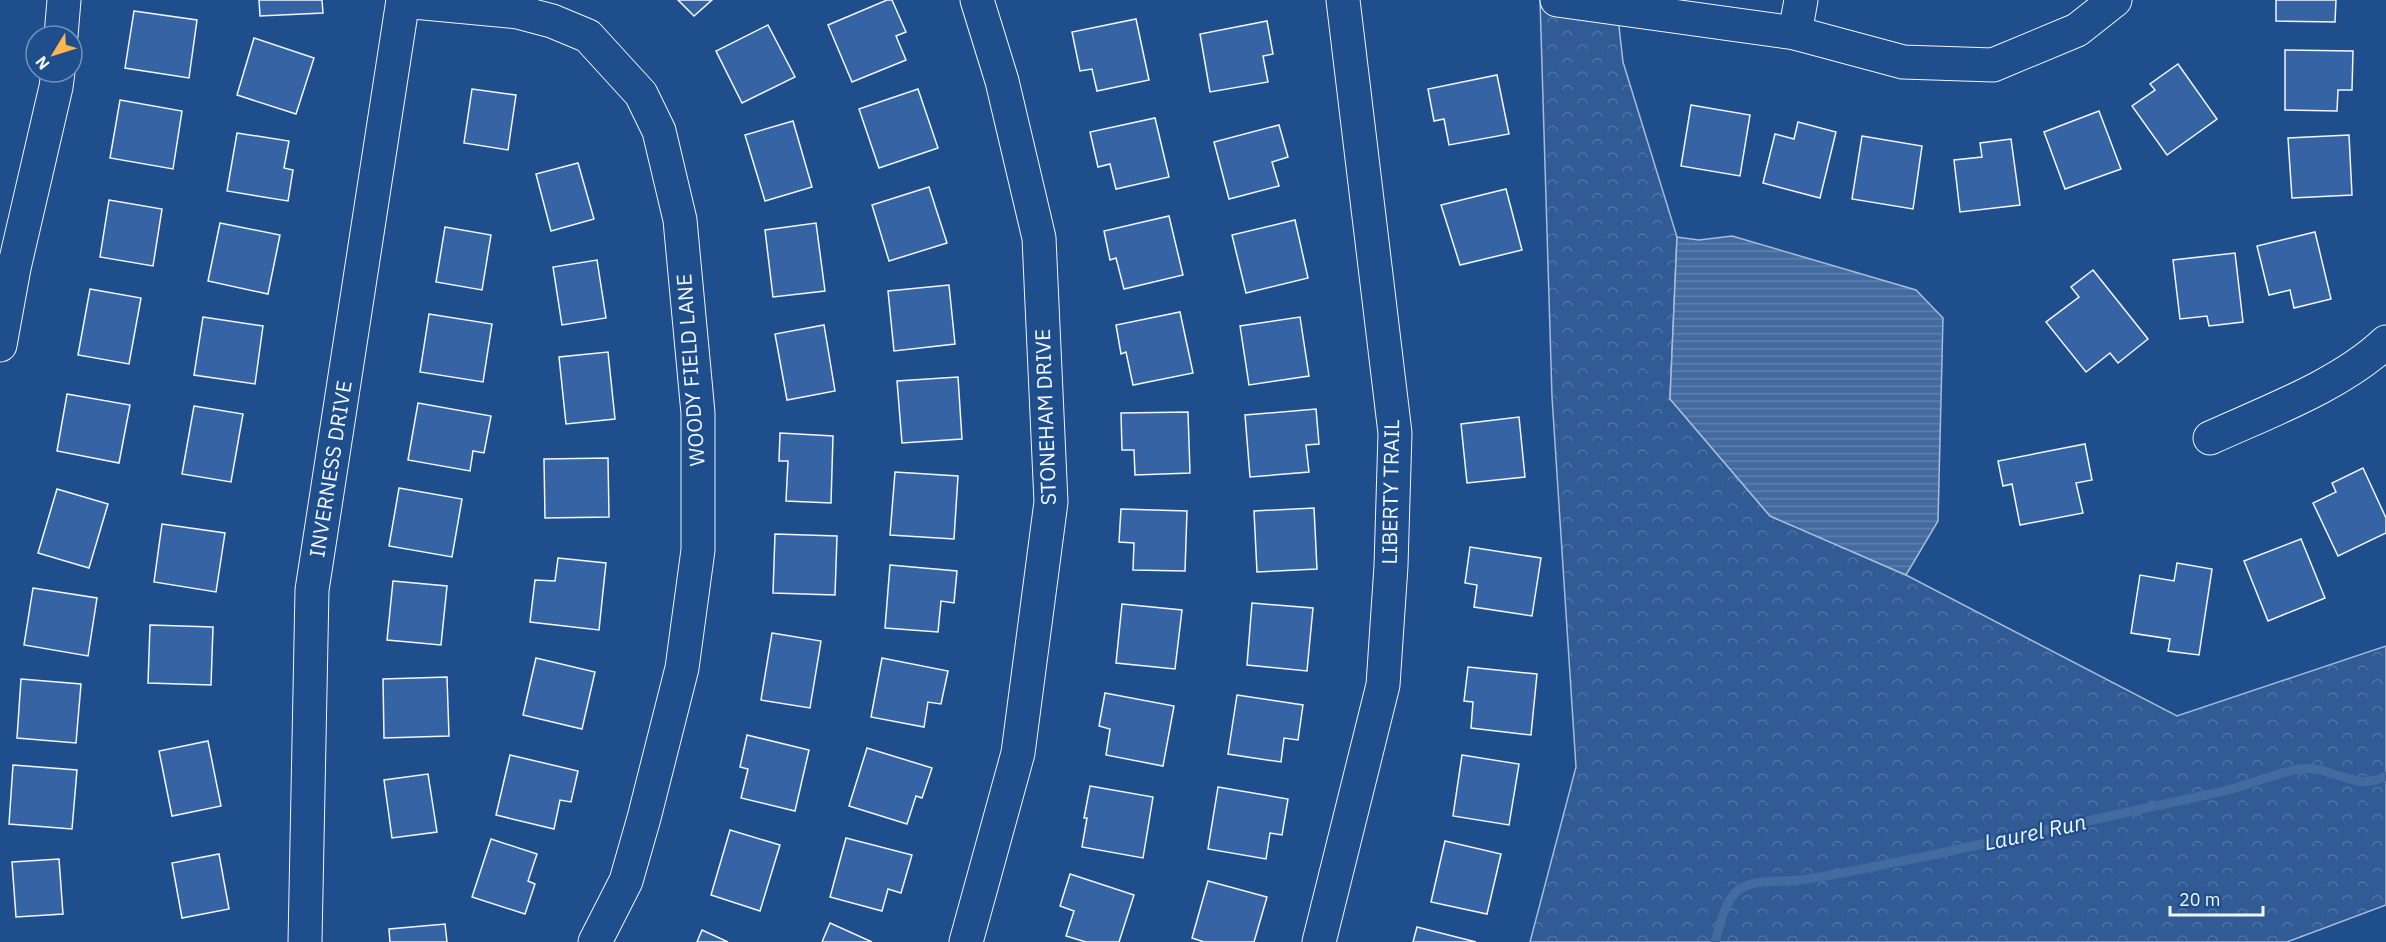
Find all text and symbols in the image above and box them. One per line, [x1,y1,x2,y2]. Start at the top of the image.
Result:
north arrow [24,24,84,84]
text: N [31,53,54,74]
street label: WOODY FIELD LANE [669,273,711,467]
street label: STONEHAM DRIVE [1028,328,1062,506]
street label: INVERNESS DRIVE [302,378,358,559]
street label: LIBERTY TRAIL [1375,419,1405,565]
water label: Laurel Run [1981,807,2089,856]
scale bar [2170,879,2263,917]
text: 20 m [2179,888,2221,911]

